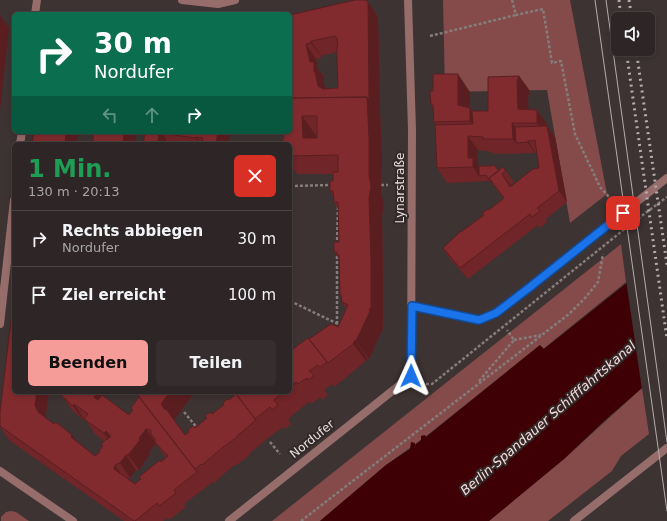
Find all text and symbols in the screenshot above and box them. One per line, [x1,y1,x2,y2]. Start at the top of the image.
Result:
map controls [611,12,655,56]
button: sound [611,12,655,56]
text: 30 m [94,27,172,60]
icon: right [28,28,80,80]
text: Nordufer [94,61,173,82]
icon: left [99,104,121,126]
icon: ahead [141,104,163,126]
icon: right [183,104,205,126]
street label: Lynarstraße [393,153,407,223]
text: 1 Min. [28,155,111,183]
button: close [234,155,276,197]
text: 130 m · 20:13 [28,184,119,199]
pin [606,196,640,230]
icon: arrive [612,202,634,224]
text: Rechts abbiegen [62,222,203,240]
icon: right [28,228,50,250]
text: 30 m [238,230,276,248]
text: Nordufer [62,240,119,255]
icon: arrive [28,284,50,306]
text: Ziel erreicht [62,286,166,304]
text: 100 m [228,286,276,304]
water label: Berlin-Spandauer Schifffahrtskanal [457,338,639,498]
button: Beenden [28,340,148,386]
button: Teilen [156,340,276,386]
position arrow [390,355,432,397]
street label: Nordufer [287,417,337,461]

